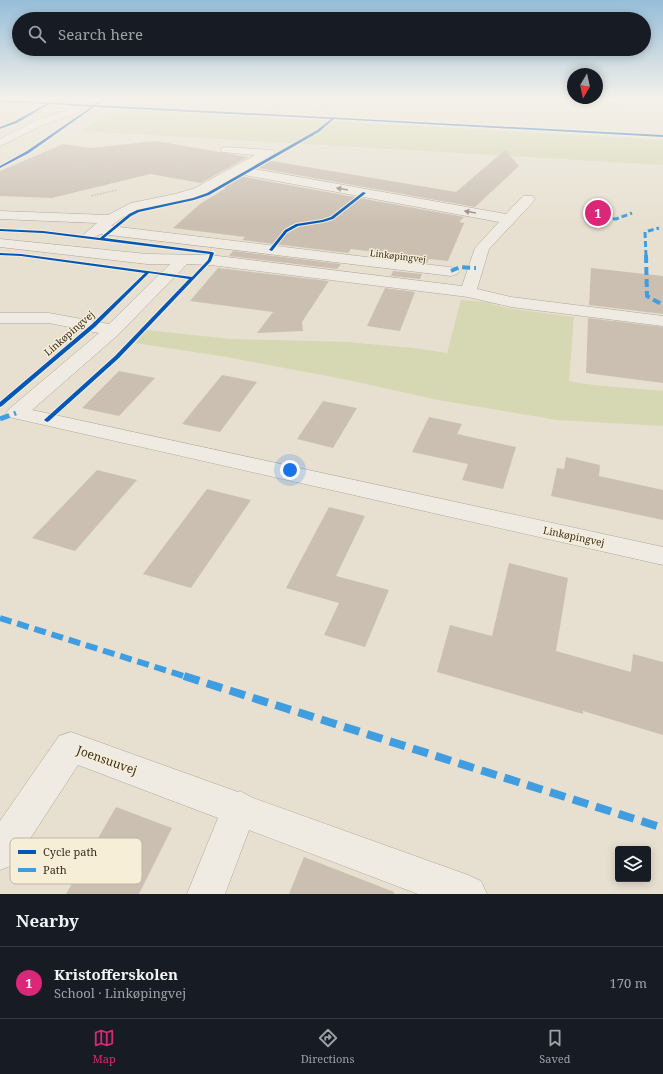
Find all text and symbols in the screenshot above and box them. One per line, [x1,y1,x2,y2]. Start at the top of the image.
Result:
search box [12,12,651,56]
icon: search [26,23,48,45]
text: Search here [58,24,143,44]
north arrow [567,68,603,104]
one-way arrow [336,185,348,191]
pin: 1 [585,198,611,228]
one-way arrow [464,209,476,215]
street label: Linkøpingvej [369,246,427,266]
street label: Linkøpingvej [41,307,97,359]
your location [280,460,300,480]
street label: Linkøpingvej [542,523,606,549]
street label: Joensuuvej [74,741,140,779]
legend [10,838,142,884]
text: Cycle path [43,844,97,859]
map controls [615,846,651,882]
button: layers [615,846,651,882]
text: Path [43,862,67,877]
text: Nearby [16,909,79,932]
text: Kristofferskolen [54,964,178,984]
text: 1 [25,974,33,992]
text: 170 m [610,974,647,992]
text: School · Linkøpingvej [54,984,186,1002]
tab: Map [92,1027,116,1066]
tab: Directions [301,1027,354,1066]
tab: Saved [539,1027,571,1066]

